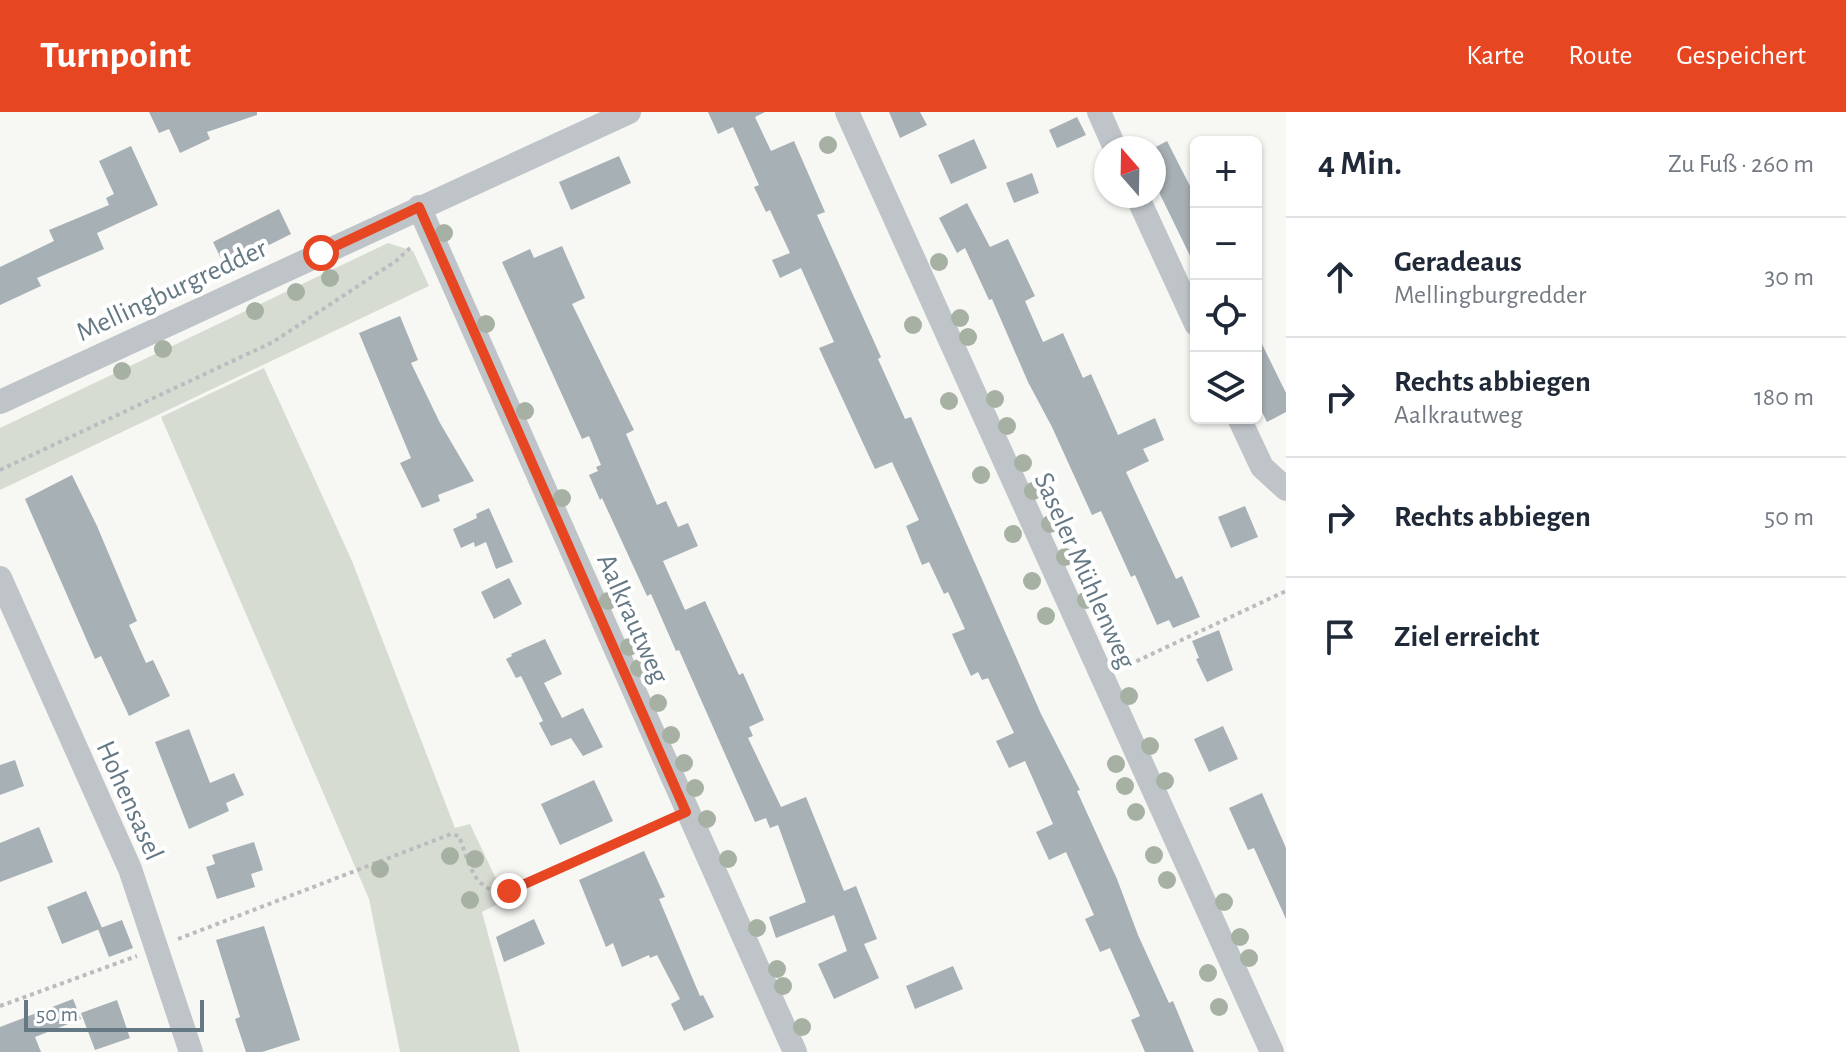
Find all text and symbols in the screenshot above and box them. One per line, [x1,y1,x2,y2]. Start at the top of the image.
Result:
text: Turnpoint [40,37,191,75]
text: Karte [1466,42,1524,70]
text: Route [1568,42,1632,70]
text: Gespeichert [1676,42,1806,70]
north arrow [1094,136,1166,208]
map controls [1190,136,1262,424]
button: + [1190,136,1262,208]
text: 4 Min. [1318,147,1402,181]
text: Zu Fuß · 260 m [1668,151,1814,177]
button: − [1190,208,1262,280]
street label: Mellingburgredder [72,234,272,347]
route start [303,235,339,271]
text: Geradeaus [1394,247,1522,277]
icon: ahead [1318,255,1362,299]
text: 30 m [1764,264,1814,290]
button: locate [1190,280,1262,352]
text: Mellingburgredder [1394,282,1586,308]
button: layers [1190,352,1262,424]
text: Rechts abbiegen [1394,367,1591,397]
icon: right [1318,375,1362,419]
text: 180 m [1754,384,1814,410]
text: Aalkrautweg [1394,402,1523,428]
street label: Saseler Mühlenweg [1028,469,1140,673]
icon: right [1318,495,1362,539]
text: Rechts abbiegen [1394,502,1591,532]
text: 50 m [1764,504,1814,530]
street label: Aalkrautweg [591,550,673,688]
icon: arrive [1318,615,1362,659]
text: Ziel erreicht [1394,622,1539,652]
street label: Hohensasel [90,737,168,865]
route end [491,873,527,909]
scale bar [24,996,204,1032]
text: 50 m [36,1003,78,1025]

